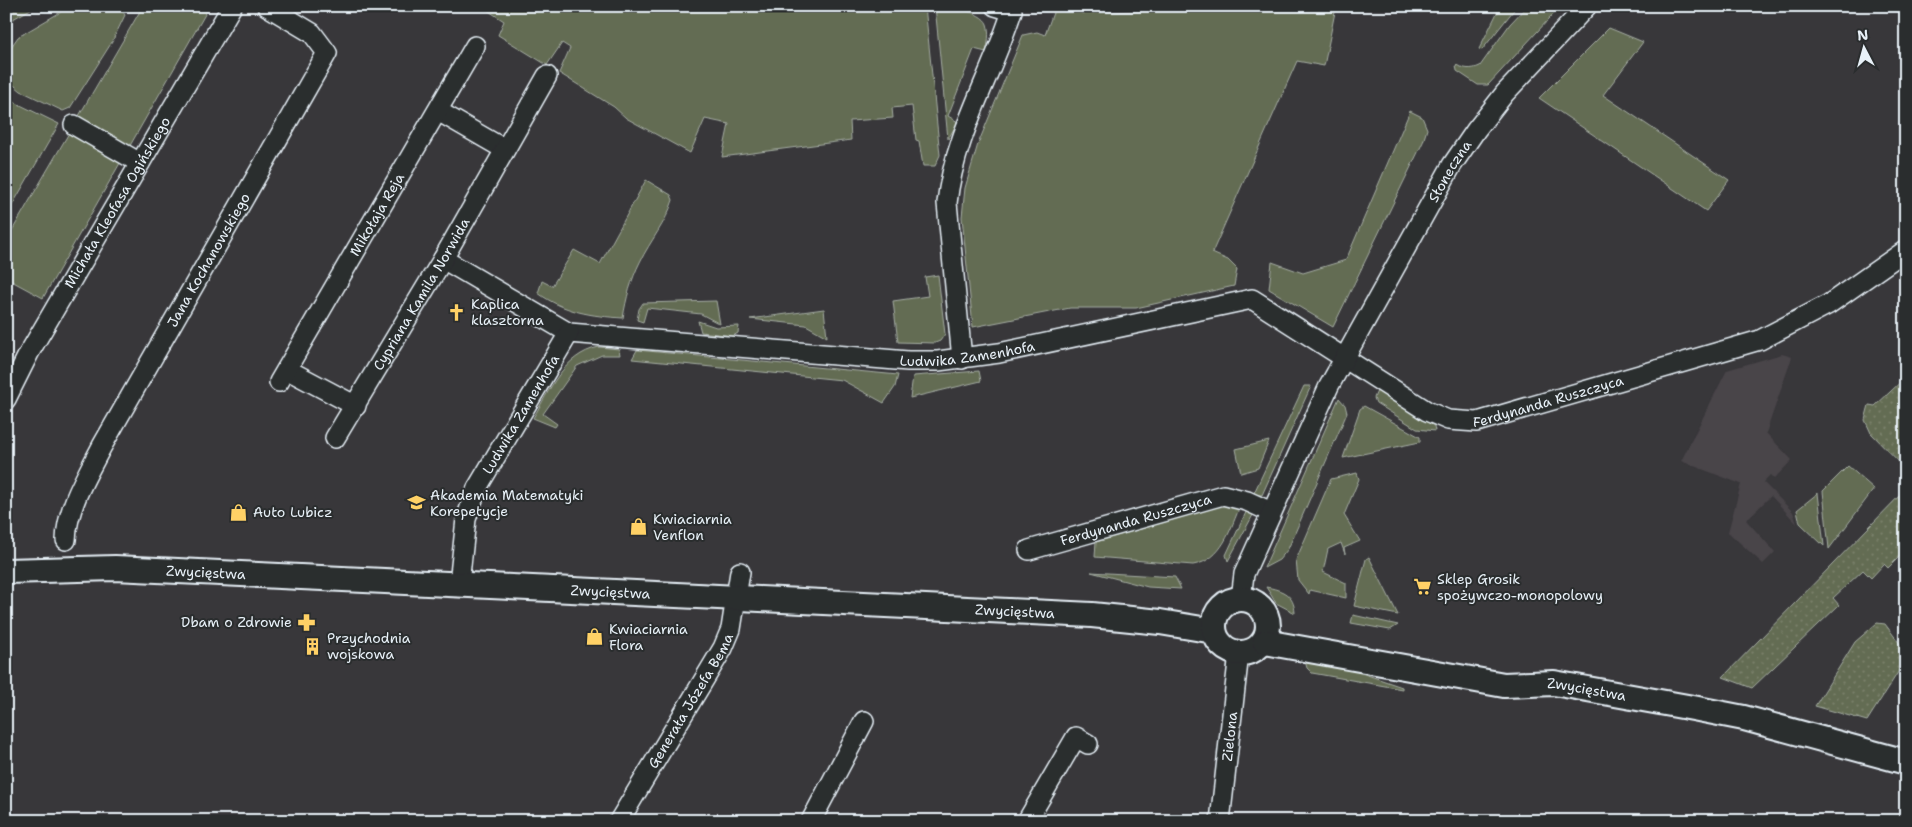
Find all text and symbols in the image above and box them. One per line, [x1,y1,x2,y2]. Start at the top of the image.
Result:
north arrow [1840,22,1890,72]
text: N [1856,26,1869,45]
street label: Michała Kleofasa Ogińskiego [60,113,174,291]
street label: Słoneczna [1424,136,1476,205]
street label: Mikołaja Reja [346,169,408,259]
street label: Jana Kochanowskiego [163,190,254,330]
street label: Cypriana Kamila Norwida [369,214,474,373]
place label: Kaplica klasztorna [471,295,544,329]
church icon: Kaplica klasztorna [447,302,467,322]
street label: Ludwika Zamenhofa [899,337,1037,370]
street label: Ludwika Zamenhofa [478,351,563,477]
street label: Ferdynanda Ruszczyca [1472,371,1626,431]
place label: Akademia Matematyki Korepetycje [430,486,584,520]
street label: Ferdynanda Ruszczyca [1058,490,1214,550]
school or university icon: Akademia Matematyki Korepetycje [406,493,426,513]
shop icon: Auto Lubicz [229,502,249,522]
place label: Auto Lubicz [253,503,332,521]
place label: Kwiaciarnia Venflon [653,510,732,544]
shop icon: Kwiaciarnia Venflon [629,517,649,537]
street label: Zwycięstwa [166,561,246,583]
place label: Sklep Grosik spożywczo-monopolowy [1437,570,1603,604]
supermarket icon: Sklep Grosik spożywczo-monopolowy [1413,577,1433,597]
street label: Zwycięstwa [570,581,651,603]
street label: Zwycięstwa [975,600,1056,622]
pharmacy icon: Dbam o Zdrowie [296,612,316,632]
place label: Dbam o Zdrowie [181,613,292,631]
place label: Kwiaciarnia Flora [609,620,688,654]
shop icon: Kwiaciarnia Flora [585,627,605,647]
place label: Przychodnia wojskowa [327,629,411,663]
street label: Generała Józefa Bema [644,630,737,772]
building icon: Przychodnia wojskowa [303,636,323,656]
street label: Zwycięstwa [1547,674,1628,705]
street label: Zielona [1218,711,1241,762]

